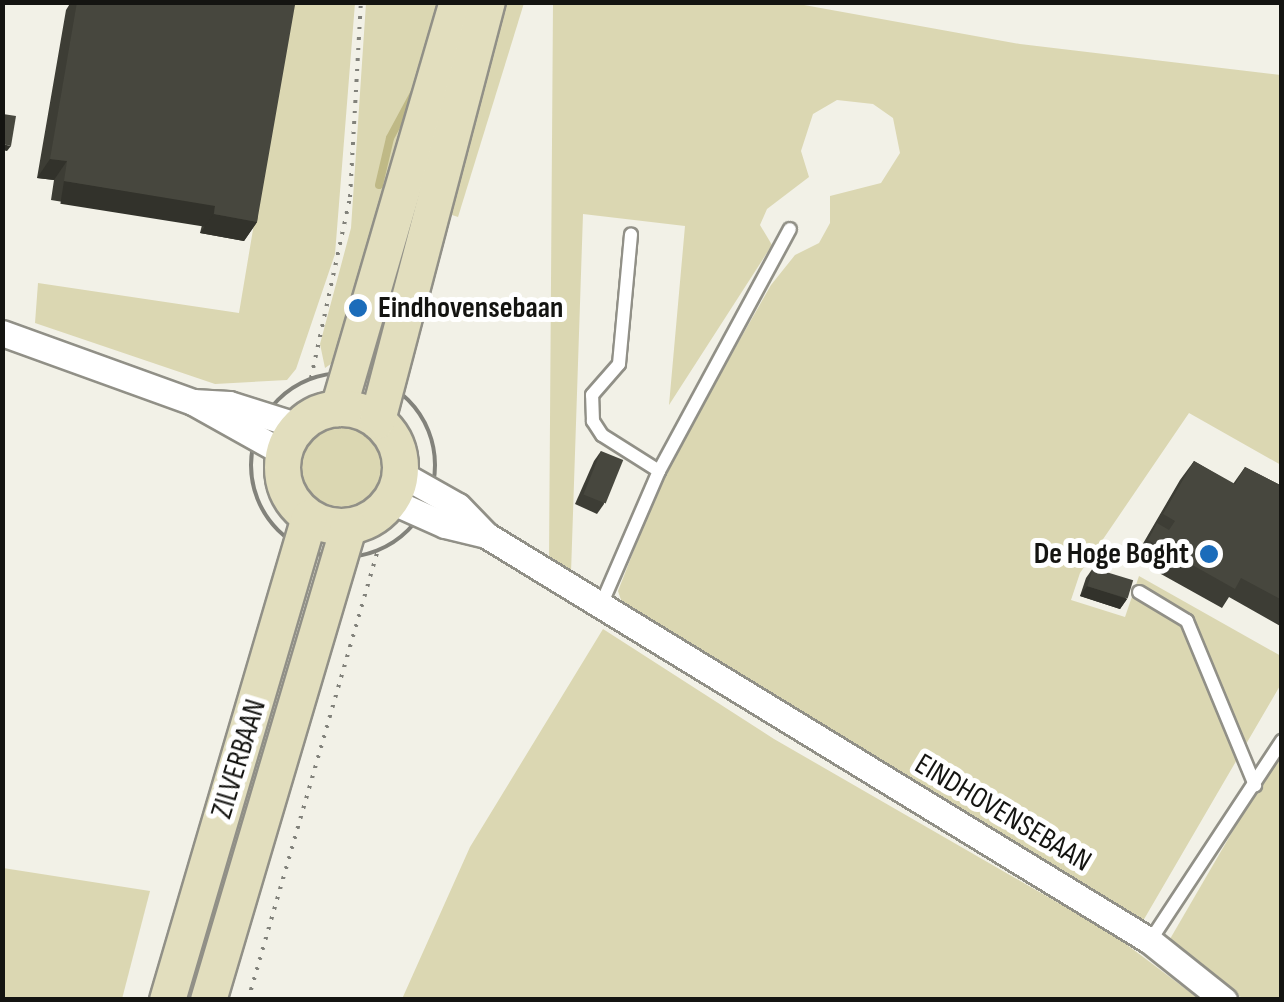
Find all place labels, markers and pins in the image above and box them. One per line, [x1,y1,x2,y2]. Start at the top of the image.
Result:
place label: Eindhovensebaan [378,290,563,326]
marker: Eindhovensebaan [347,297,369,319]
place label: De Hoge Boght [1034,536,1189,572]
marker: De Hoge Boght [1198,543,1220,565]

